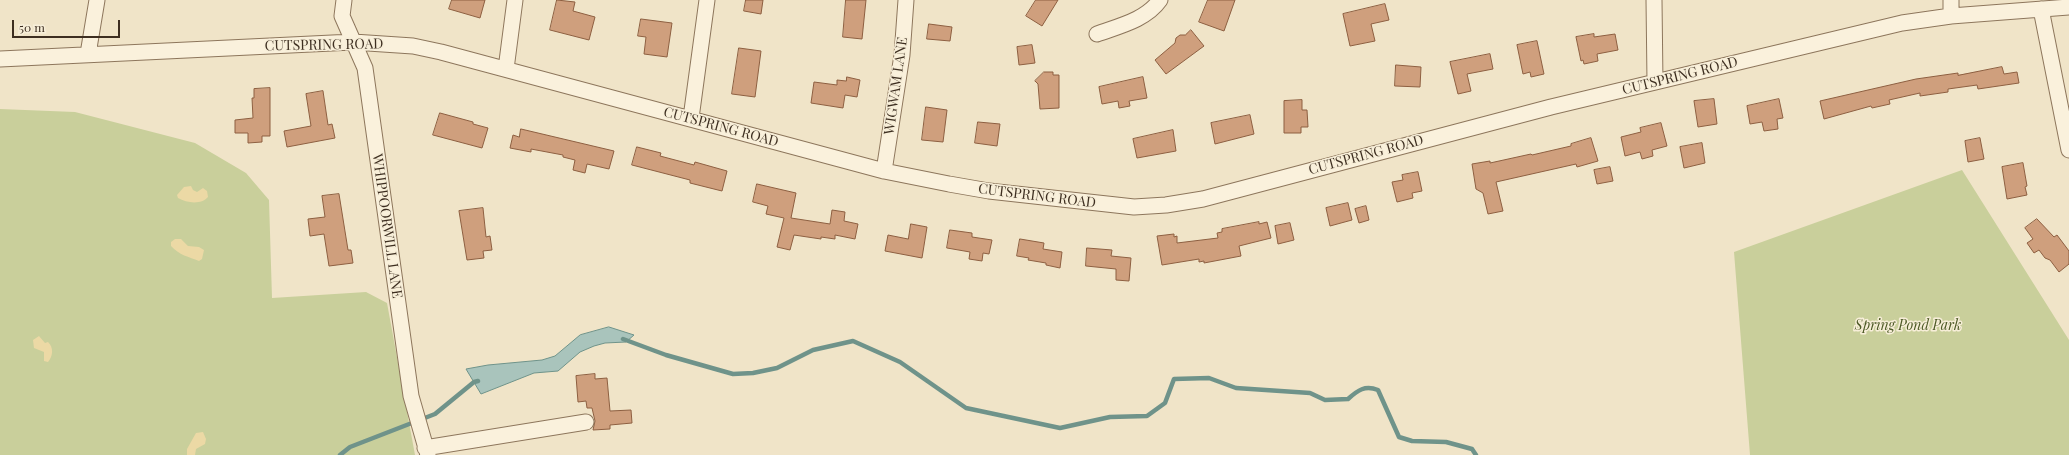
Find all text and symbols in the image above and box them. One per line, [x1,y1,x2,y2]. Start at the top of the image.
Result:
scale bar [14,12,122,38]
text: 50 m [19,19,45,35]
street label: CUTSPRING ROAD [265,36,383,54]
street label: WIGWAM LANE [881,36,911,136]
street label: CUTSPRING ROAD [1621,54,1739,98]
street label: CUTSPRING ROAD [662,104,780,150]
street label: CUTSPRING ROAD [1307,132,1425,178]
street label: WHIPPOORWILL LANE [369,153,405,299]
street label: CUTSPRING ROAD [977,180,1097,212]
park label: Spring Pond Park [1855,318,1961,334]

